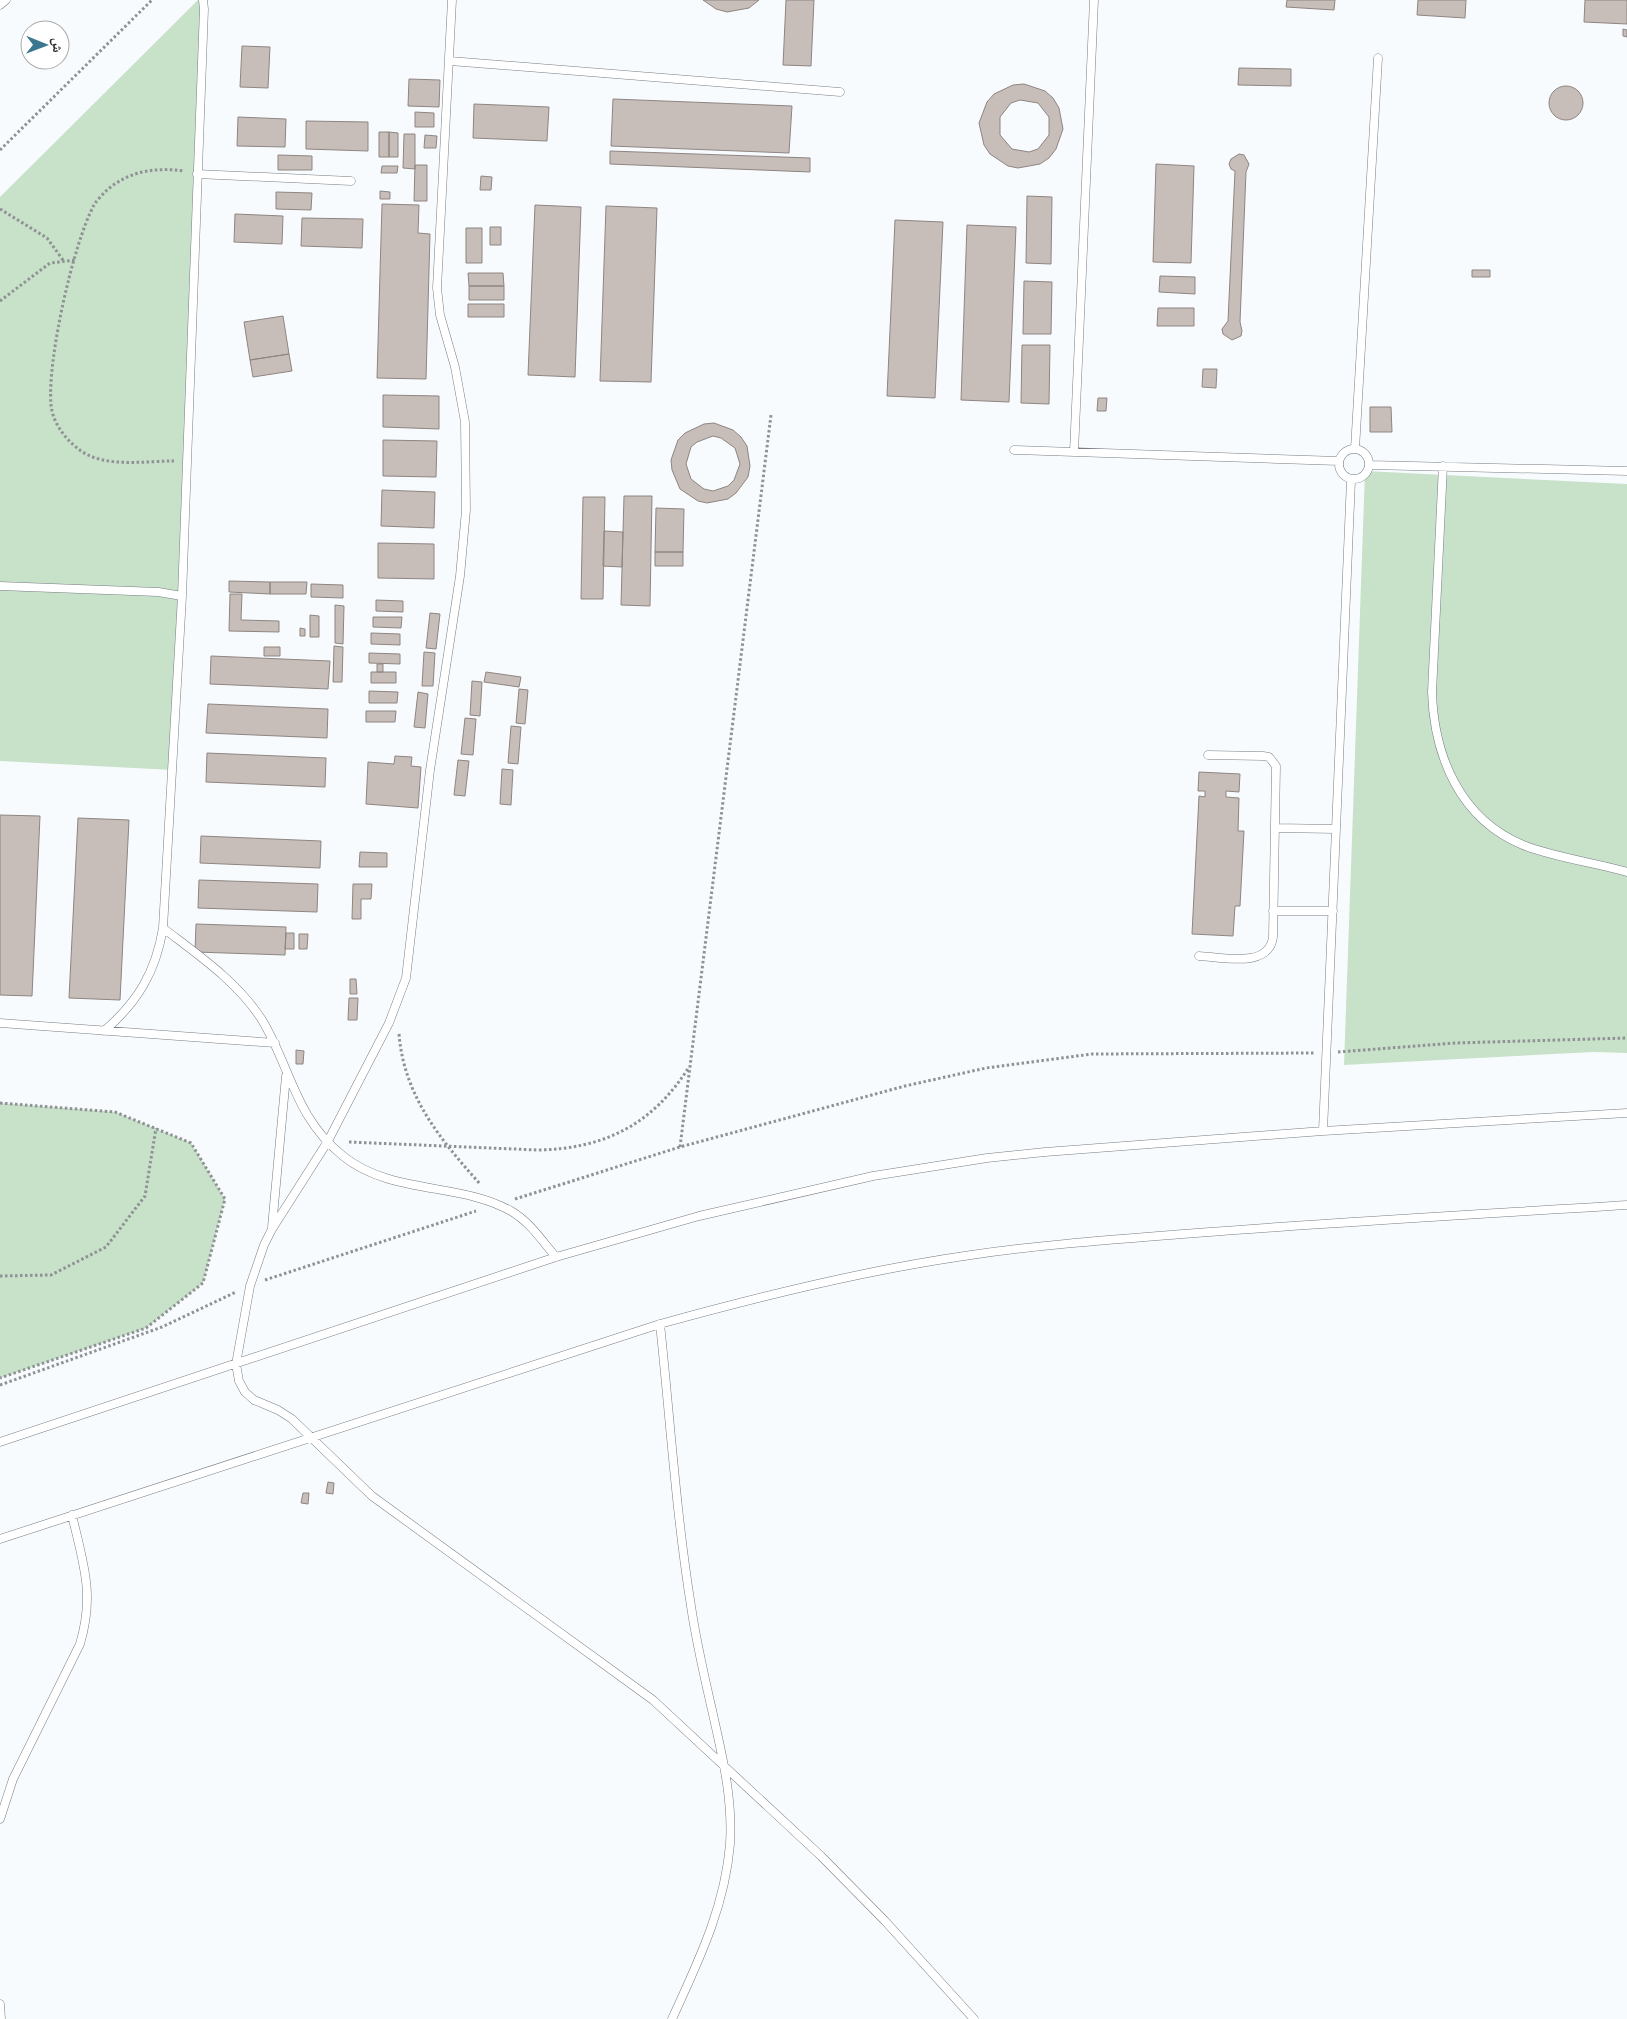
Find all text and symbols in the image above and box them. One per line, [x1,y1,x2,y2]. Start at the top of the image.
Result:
north arrow [20,20,70,70]
text: ش [49,38,66,53]

